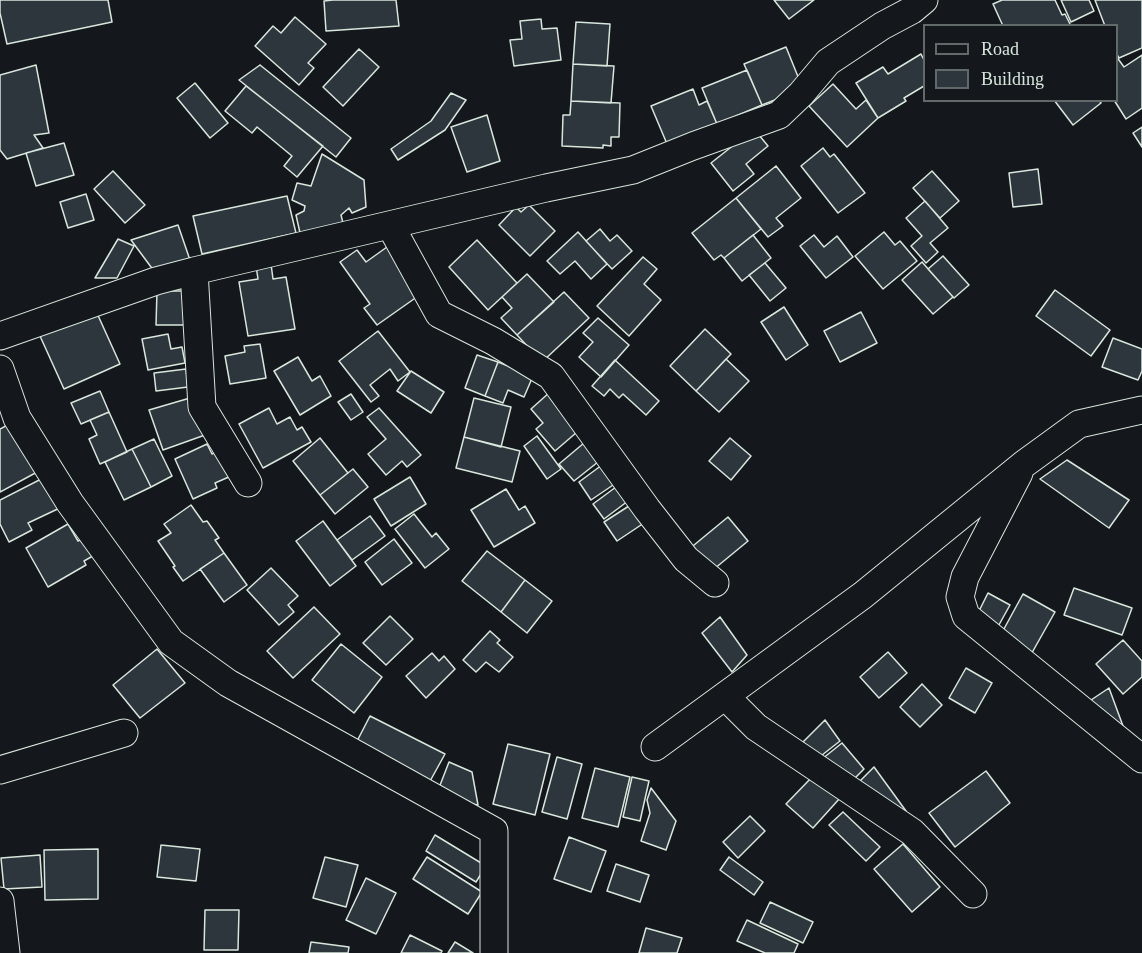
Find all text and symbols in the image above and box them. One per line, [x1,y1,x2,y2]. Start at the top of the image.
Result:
legend [923,24,1118,102]
text: Road [981,39,1019,59]
text: Building [981,69,1044,89]

